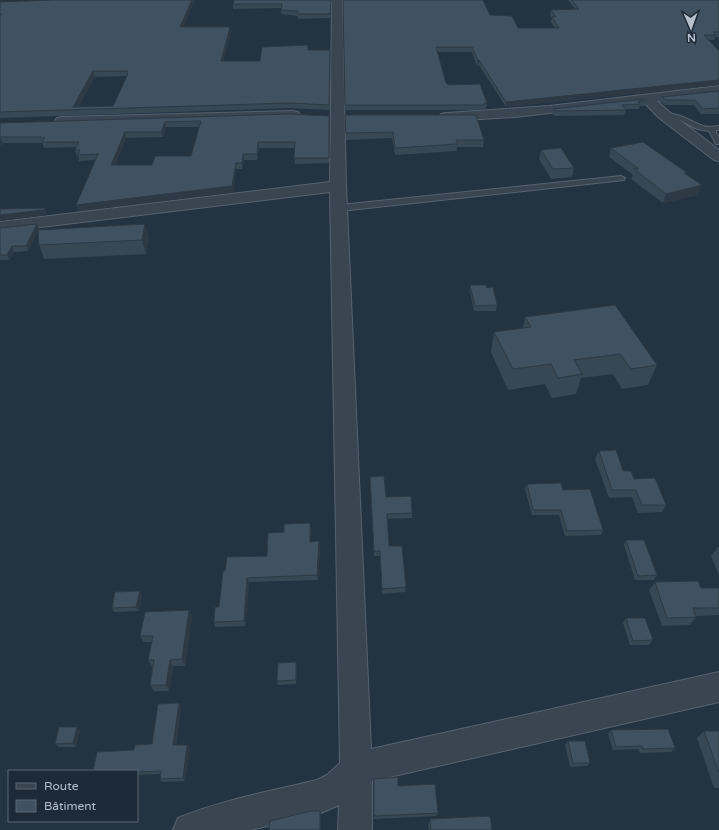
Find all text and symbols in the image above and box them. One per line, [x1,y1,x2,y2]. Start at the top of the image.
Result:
north arrow [671,8,711,48]
text: N [687,31,696,44]
legend [8,770,138,822]
text: Route [44,779,79,793]
text: Bâtiment [44,799,96,813]

